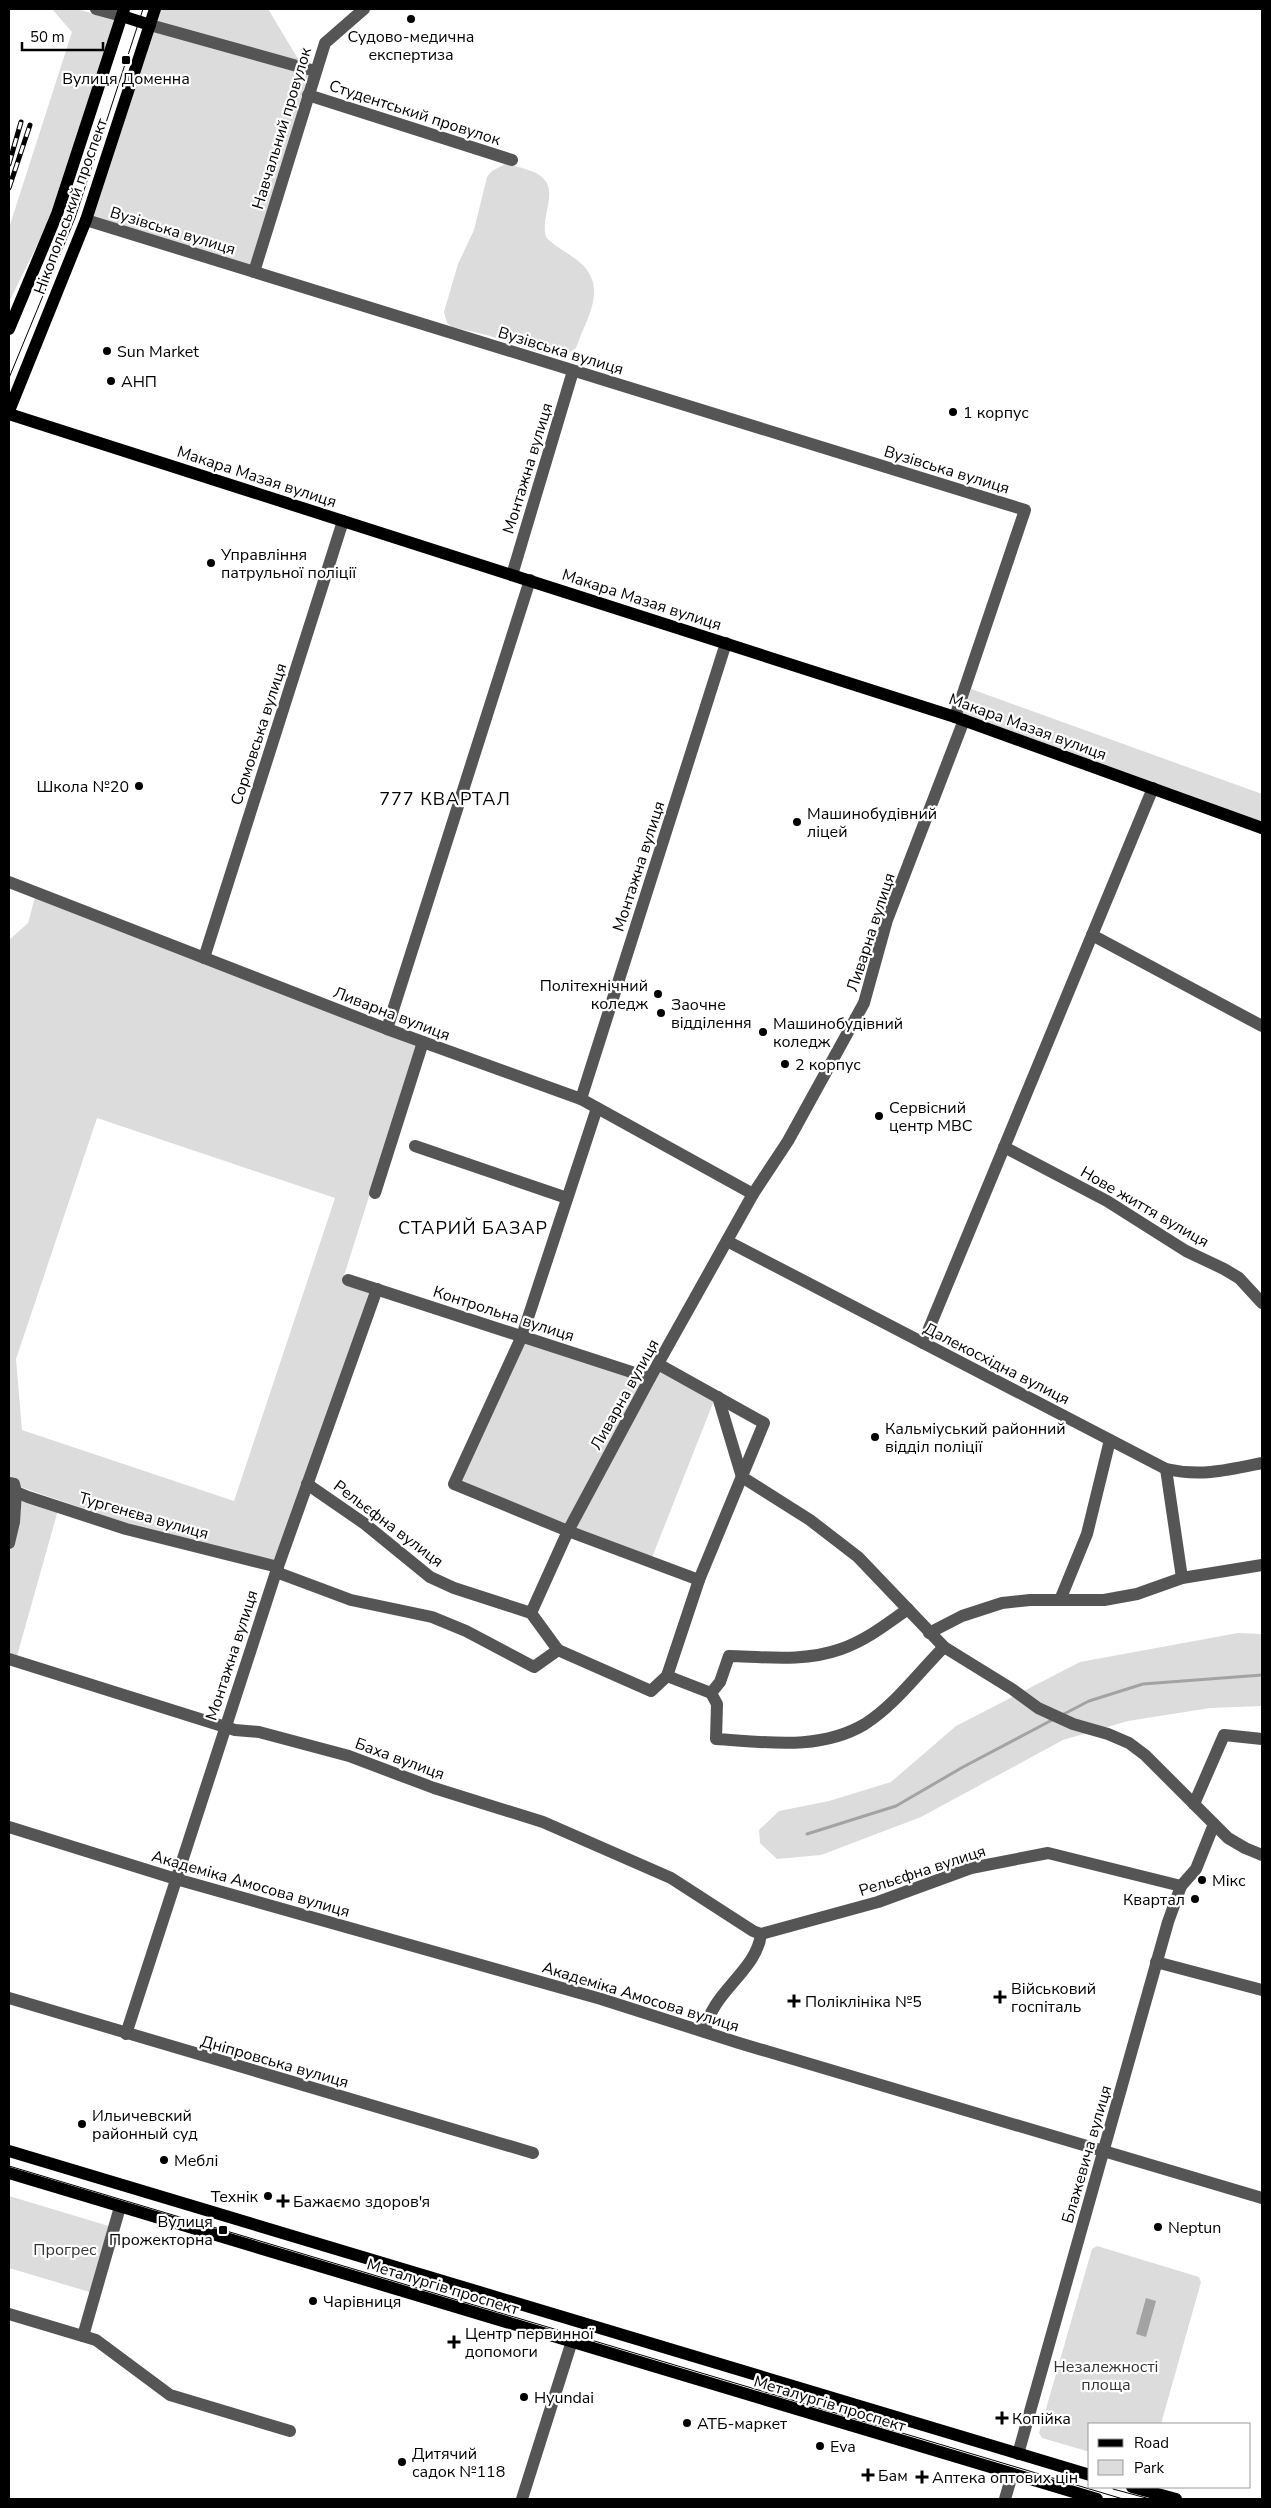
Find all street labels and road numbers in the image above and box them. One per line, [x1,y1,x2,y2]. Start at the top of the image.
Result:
street label: Навчальний провулок [247,44,317,212]
street label: Студентський провулок [326,75,504,151]
street label: Нікопольський проспект [29,114,113,297]
street label: Вузівська вулиця [107,201,238,261]
street label: Вузівська вулиця [495,321,626,381]
street label: Монтажна вулиця [498,400,558,536]
street label: Вузівська вулиця [881,440,1012,500]
street label: Макара Мазая вулиця [174,441,339,513]
street label: Макара Мазая вулиця [559,564,724,636]
street label: Сормовська вулиця [226,660,292,808]
street label: Макара Мазая вулиця [946,688,1110,766]
street label: Монтажна вулиця [607,798,670,934]
street label: Ливарна вулиця [841,870,901,994]
street label: Ливарна вулиця [330,982,453,1046]
street label: Нове життя вулиця [1076,1161,1213,1253]
street label: Контрольна вулиця [430,1281,577,1347]
street label: Далекосхідна вулиця [920,1317,1073,1410]
street label: Ливарна вулиця [585,1335,664,1454]
street label: Рельєфна вулиця [329,1475,448,1572]
street label: Тургенєва вулиця [76,1487,211,1545]
street label: Монтажна вулиця [200,1587,263,1723]
street label: Баха вулиця [352,1733,447,1785]
street label: Рельєфна вулиця [856,1840,989,1902]
street label: Академіка Амосова вулиця [149,1845,352,1923]
street label: Академіка Амосова вулиця [539,1956,742,2037]
street label: Дніпровська вулиця [198,2030,351,2094]
street label: Блажевича вулиця [1057,2083,1117,2226]
street label: Металургів проспект [364,2253,522,2321]
street label: Металургів проспект [751,2370,909,2438]

